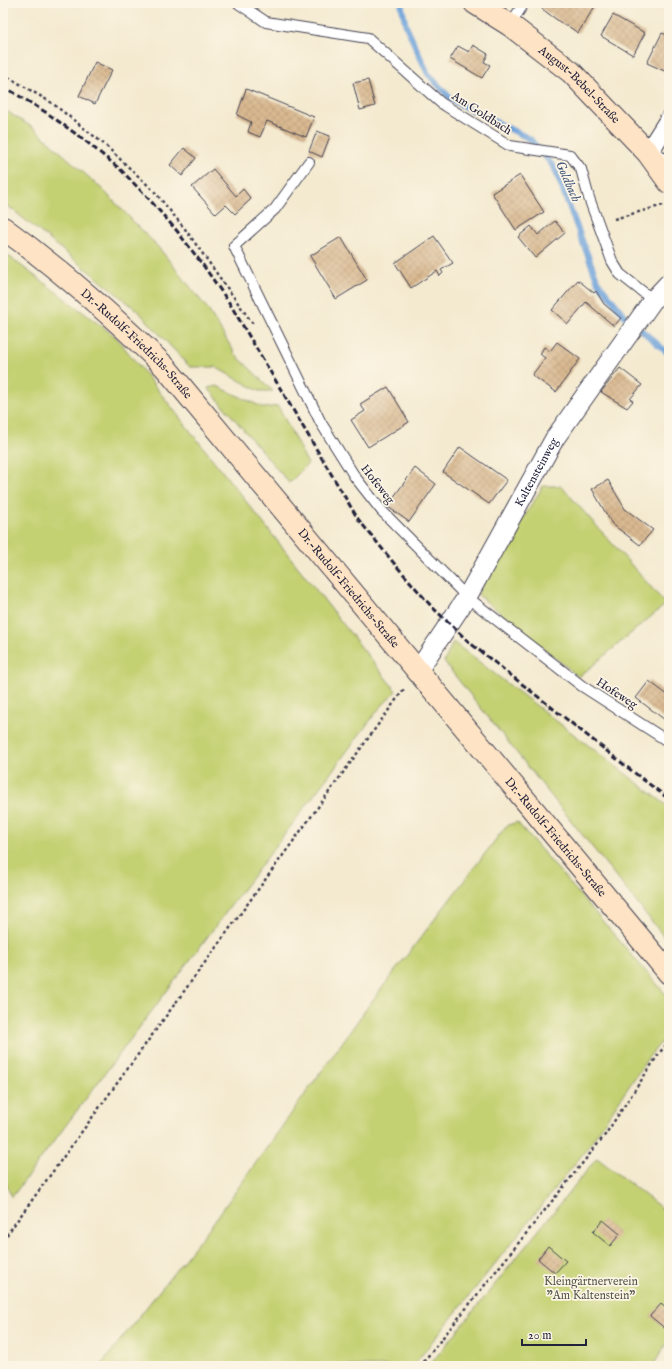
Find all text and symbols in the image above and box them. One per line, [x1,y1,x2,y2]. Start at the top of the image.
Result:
street label: August-Bebel-Straße [535,42,623,127]
street label: Am Goldbach [448,88,515,139]
water label: Goldbach [551,158,584,205]
street label: Dr.-Rudolf-Friedrichs-Straße [77,286,196,402]
street label: Kaltensteinweg [512,435,562,509]
street label: Hofeweg [357,461,398,508]
street label: Dr.-Rudolf-Friedrichs-Straße [294,525,403,651]
street label: Hofeweg [593,675,641,713]
street label: Dr.-Rudolf-Friedrichs-Straße [502,775,610,901]
park label: Kleingärtnerverein "Am Kaltenstein" [544,1274,639,1303]
scale bar [522,1321,586,1347]
text: 20 m [528,1328,551,1343]

